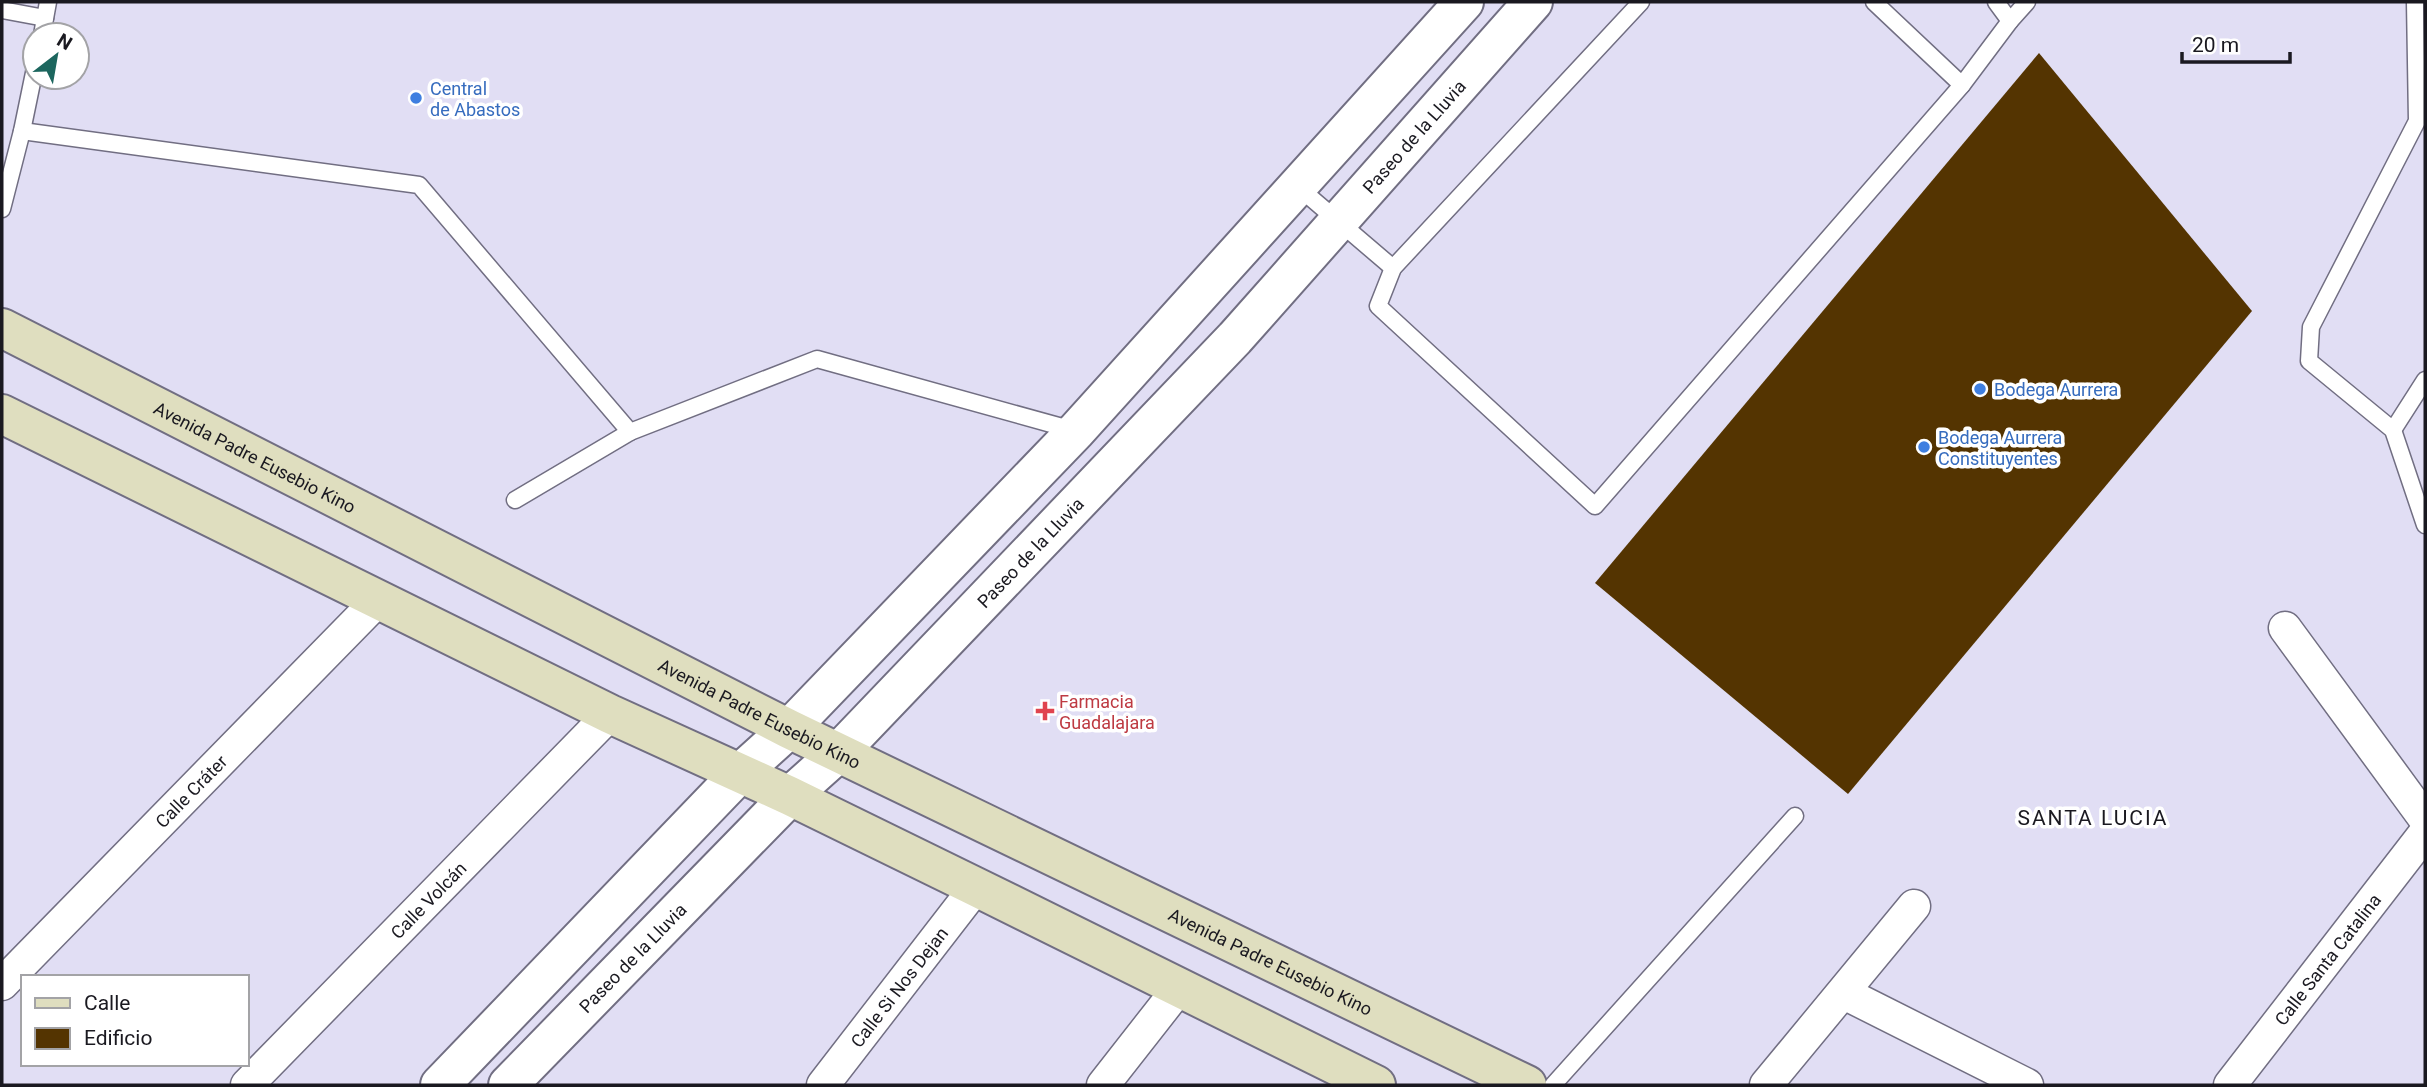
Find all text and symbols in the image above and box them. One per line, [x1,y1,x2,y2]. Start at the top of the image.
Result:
north arrow [21,21,91,91]
scale bar [2182,21,2290,65]
text: N [53,29,76,55]
text: 20 m [2192,33,2239,57]
street label: Paseo de la Lluvia [1358,75,1470,197]
place label: Central de Abastos [430,78,520,120]
marker: Central de Abastos [408,90,424,106]
place label: Bodega Aurrera [1994,379,2118,400]
marker: Bodega Aurrera [1972,381,1988,397]
street label: Avenida Padre Eusebio Kino [151,397,359,517]
place label: Bodega Aurrera Constituyentes [1938,427,2062,469]
marker: Bodega Aurrera Constituyentes [1916,439,1932,455]
street label: Paseo de la Lluvia [973,493,1088,612]
street label: Avenida Padre Eusebio Kino [655,654,864,773]
place label: Farmacia Guadalajara [1059,691,1155,733]
marker: Farmacia Guadalajara [1037,703,1053,719]
street label: Calle Cráter [151,750,231,832]
district label: SANTA LUCIA [2017,806,2169,830]
street label: Calle Volcán [386,857,470,943]
street label: Calle Santa Catalina [2270,889,2385,1029]
street label: Paseo de la Lluvia [574,899,690,1017]
street label: Avenida Padre Eusebio Kino [1165,903,1376,1019]
street label: Calle Si Nos Dejan [846,923,952,1051]
legend [21,975,248,1066]
text: Calle [84,991,130,1015]
text: Edificio [84,1026,152,1050]

